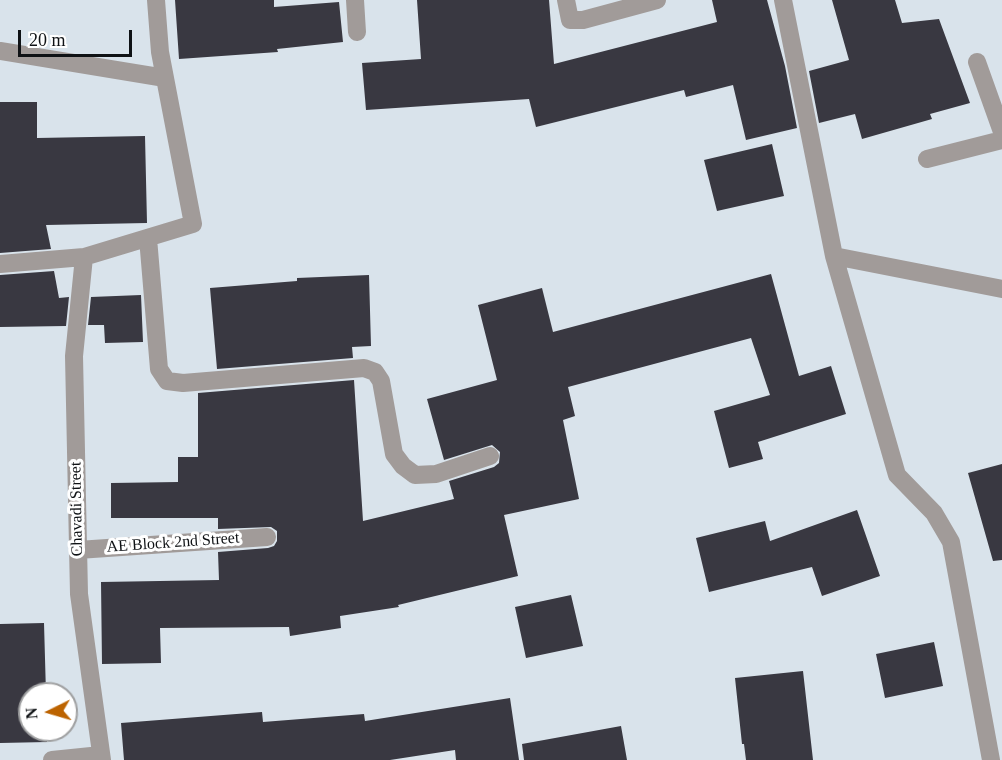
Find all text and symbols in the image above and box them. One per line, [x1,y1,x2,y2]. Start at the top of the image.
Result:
scale bar [21,18,135,56]
text: 20 m [29,30,66,50]
street label: Chavadi Street [67,462,87,556]
street label: AE Block 2nd Street [106,529,240,557]
north arrow [18,682,78,742]
text: N [23,707,41,720]

